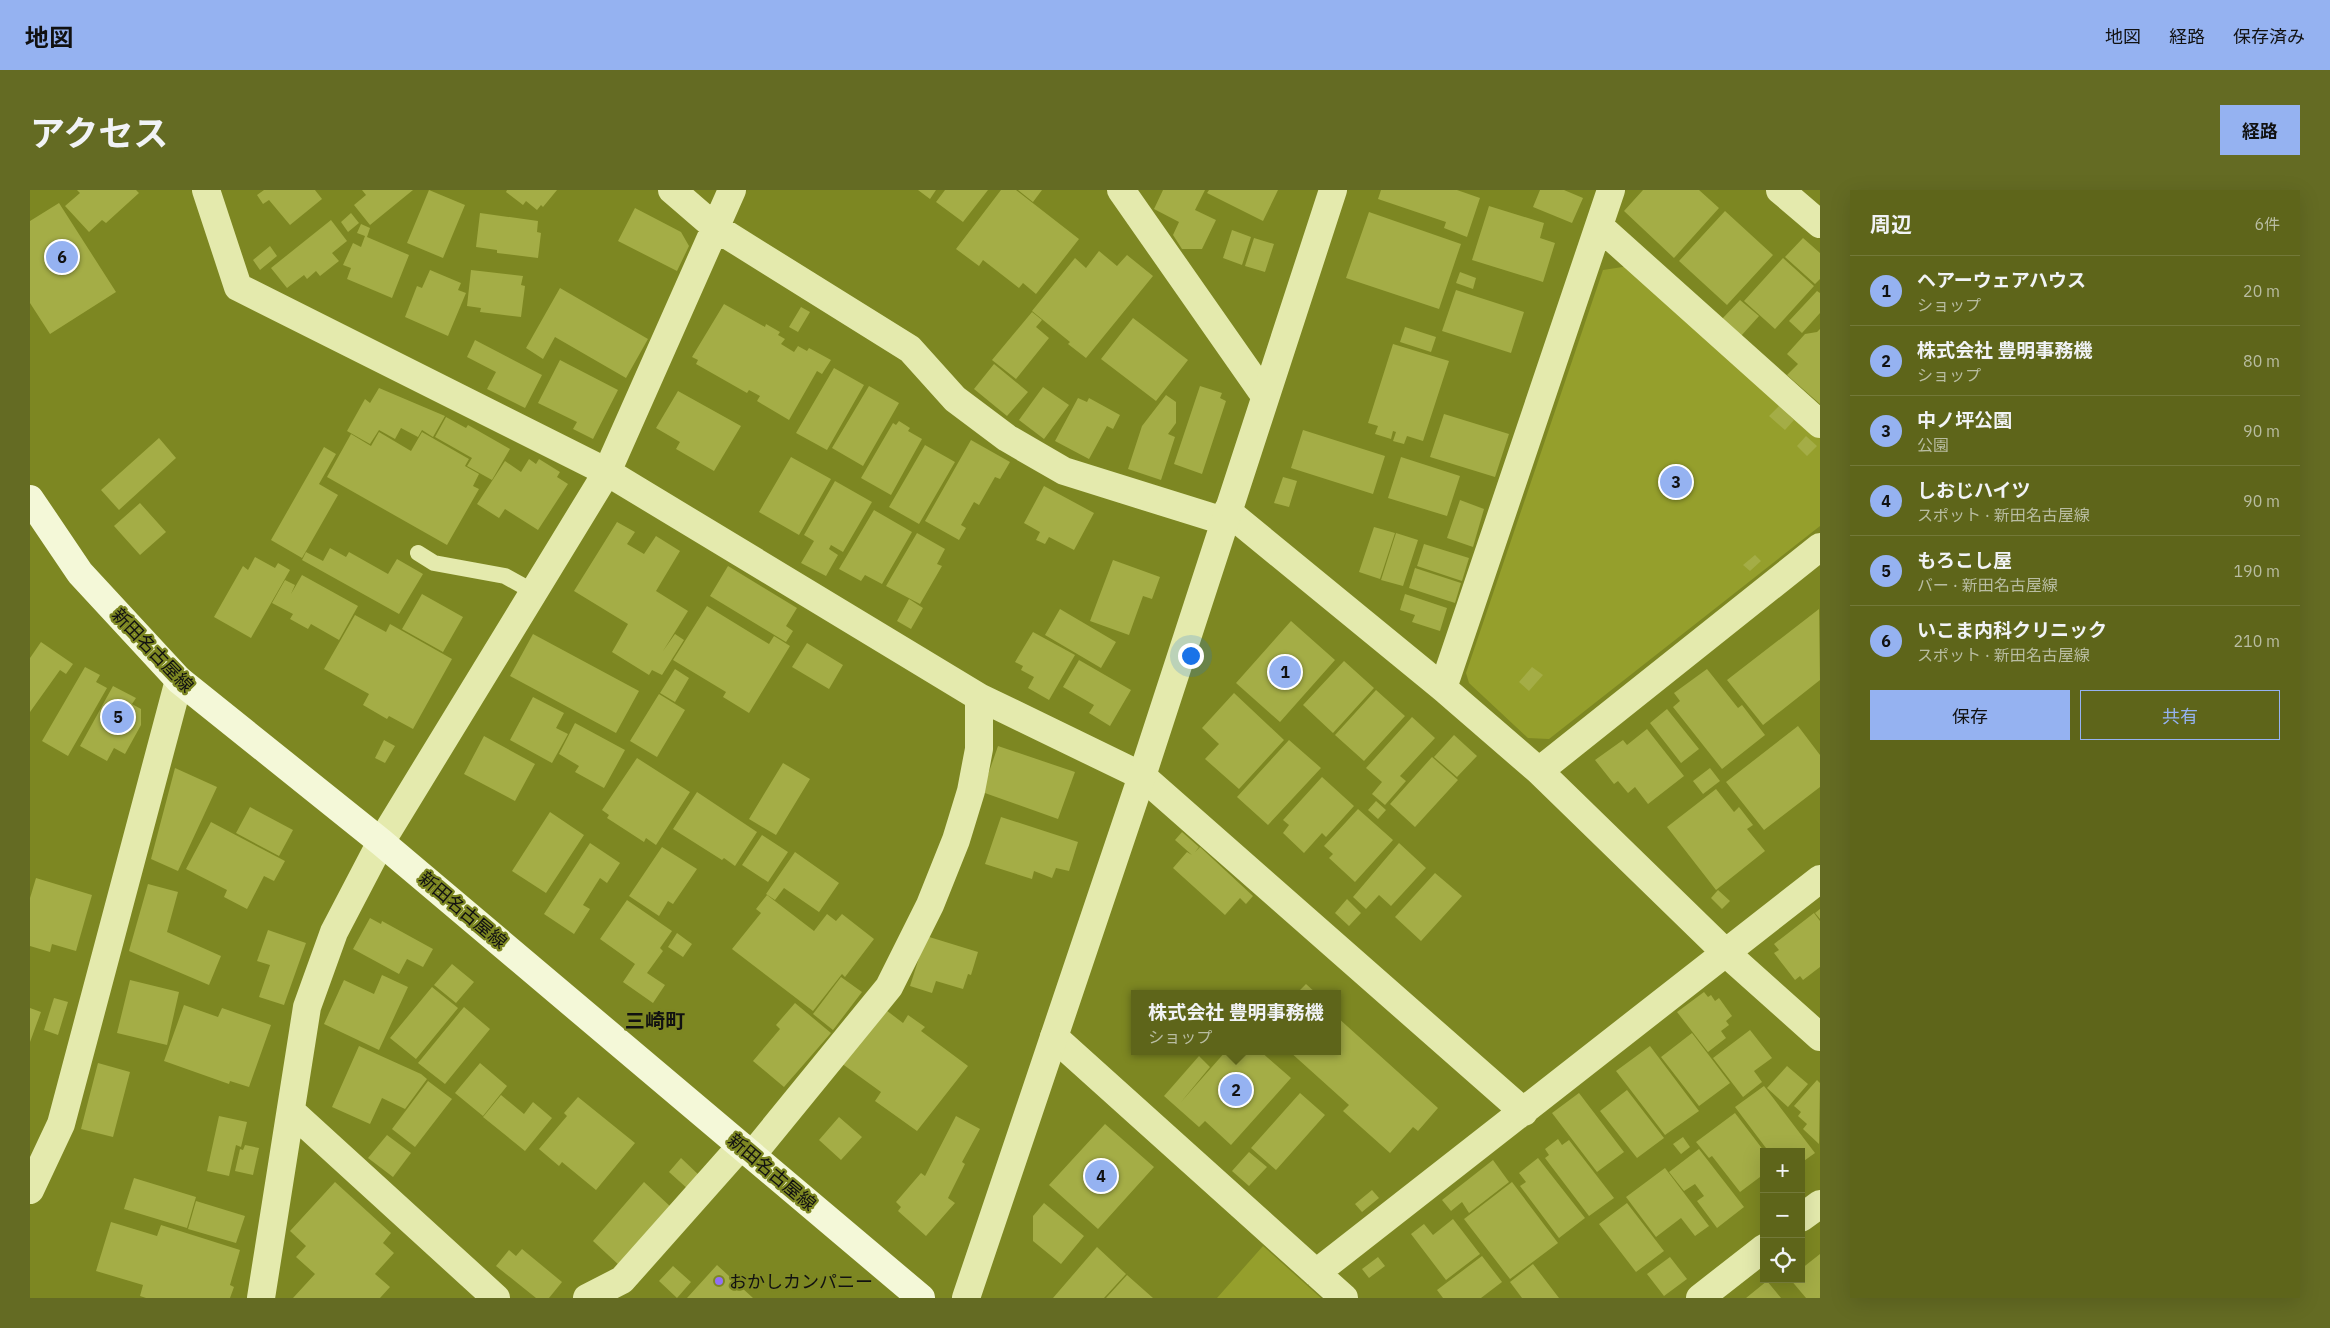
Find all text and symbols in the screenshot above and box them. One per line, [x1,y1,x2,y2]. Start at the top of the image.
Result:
text: 地図 [25,21,73,53]
text: 地図 [2105,25,2141,48]
text: 経路 [2169,25,2205,48]
text: 保存済み [2233,25,2305,48]
button: 経路 [2220,105,2300,155]
text: アクセス [30,110,168,156]
text: 周辺 [1870,210,1912,238]
text: 6件 [2254,214,2280,234]
pin: 6 [46,238,78,276]
text: ヘアーウェアハウス [1917,268,2086,292]
text: 1 [1881,281,1891,301]
text: 20 m [2243,281,2280,301]
text: ショップ [1917,295,1981,315]
text: 株式会社 豊明事務機 [1917,338,2093,362]
text: 2 [1881,351,1891,371]
text: 80 m [2243,351,2280,371]
text: ショップ [1917,365,1981,385]
text: 中ノ坪公園 [1917,408,2012,432]
text: 3 [1881,421,1891,441]
text: 90 m [2243,421,2280,441]
text: 公園 [1917,435,1949,455]
pin: 3 [1660,463,1692,501]
text: しおじハイツ [1917,478,2031,502]
text: 4 [1881,491,1891,511]
text: 90 m [2243,491,2280,511]
text: スポット · 新田名古屋線 [1917,505,2090,525]
text: もろこし屋 [1917,548,2012,572]
text: 5 [1881,561,1891,581]
text: 190 m [2233,561,2280,581]
text: バー · 新田名古屋線 [1917,575,2058,595]
street label: 新田名古屋線 [107,603,199,697]
text: いこま内科クリニック [1917,618,2107,642]
text: 6 [1881,631,1891,651]
text: 210 m [2233,631,2280,651]
your location [1178,643,1204,669]
text: スポット · 新田名古屋線 [1917,645,2090,665]
pin: 1 [1269,653,1301,691]
button: 保存 [1870,690,2070,740]
button: 共有 [2080,690,2280,740]
pin: 5 [102,698,134,736]
street label: 新田名古屋線 [414,866,512,954]
popup [1131,990,1341,1055]
text: 株式会社 豊明事務機 [1148,1000,1324,1024]
district label: 三崎町 [625,1007,685,1034]
text: ショップ [1148,1027,1212,1047]
pin: 2 [1220,1071,1252,1109]
street label: 新田名古屋線 [723,1128,821,1216]
map controls [1760,1148,1805,1283]
button: + [1760,1148,1805,1193]
pin: 4 [1085,1157,1117,1195]
button: − [1760,1193,1805,1238]
button: locate [1760,1238,1805,1283]
place label: おかしカンパニー [729,1270,873,1293]
marker: おかしカンパニー [713,1275,725,1287]

